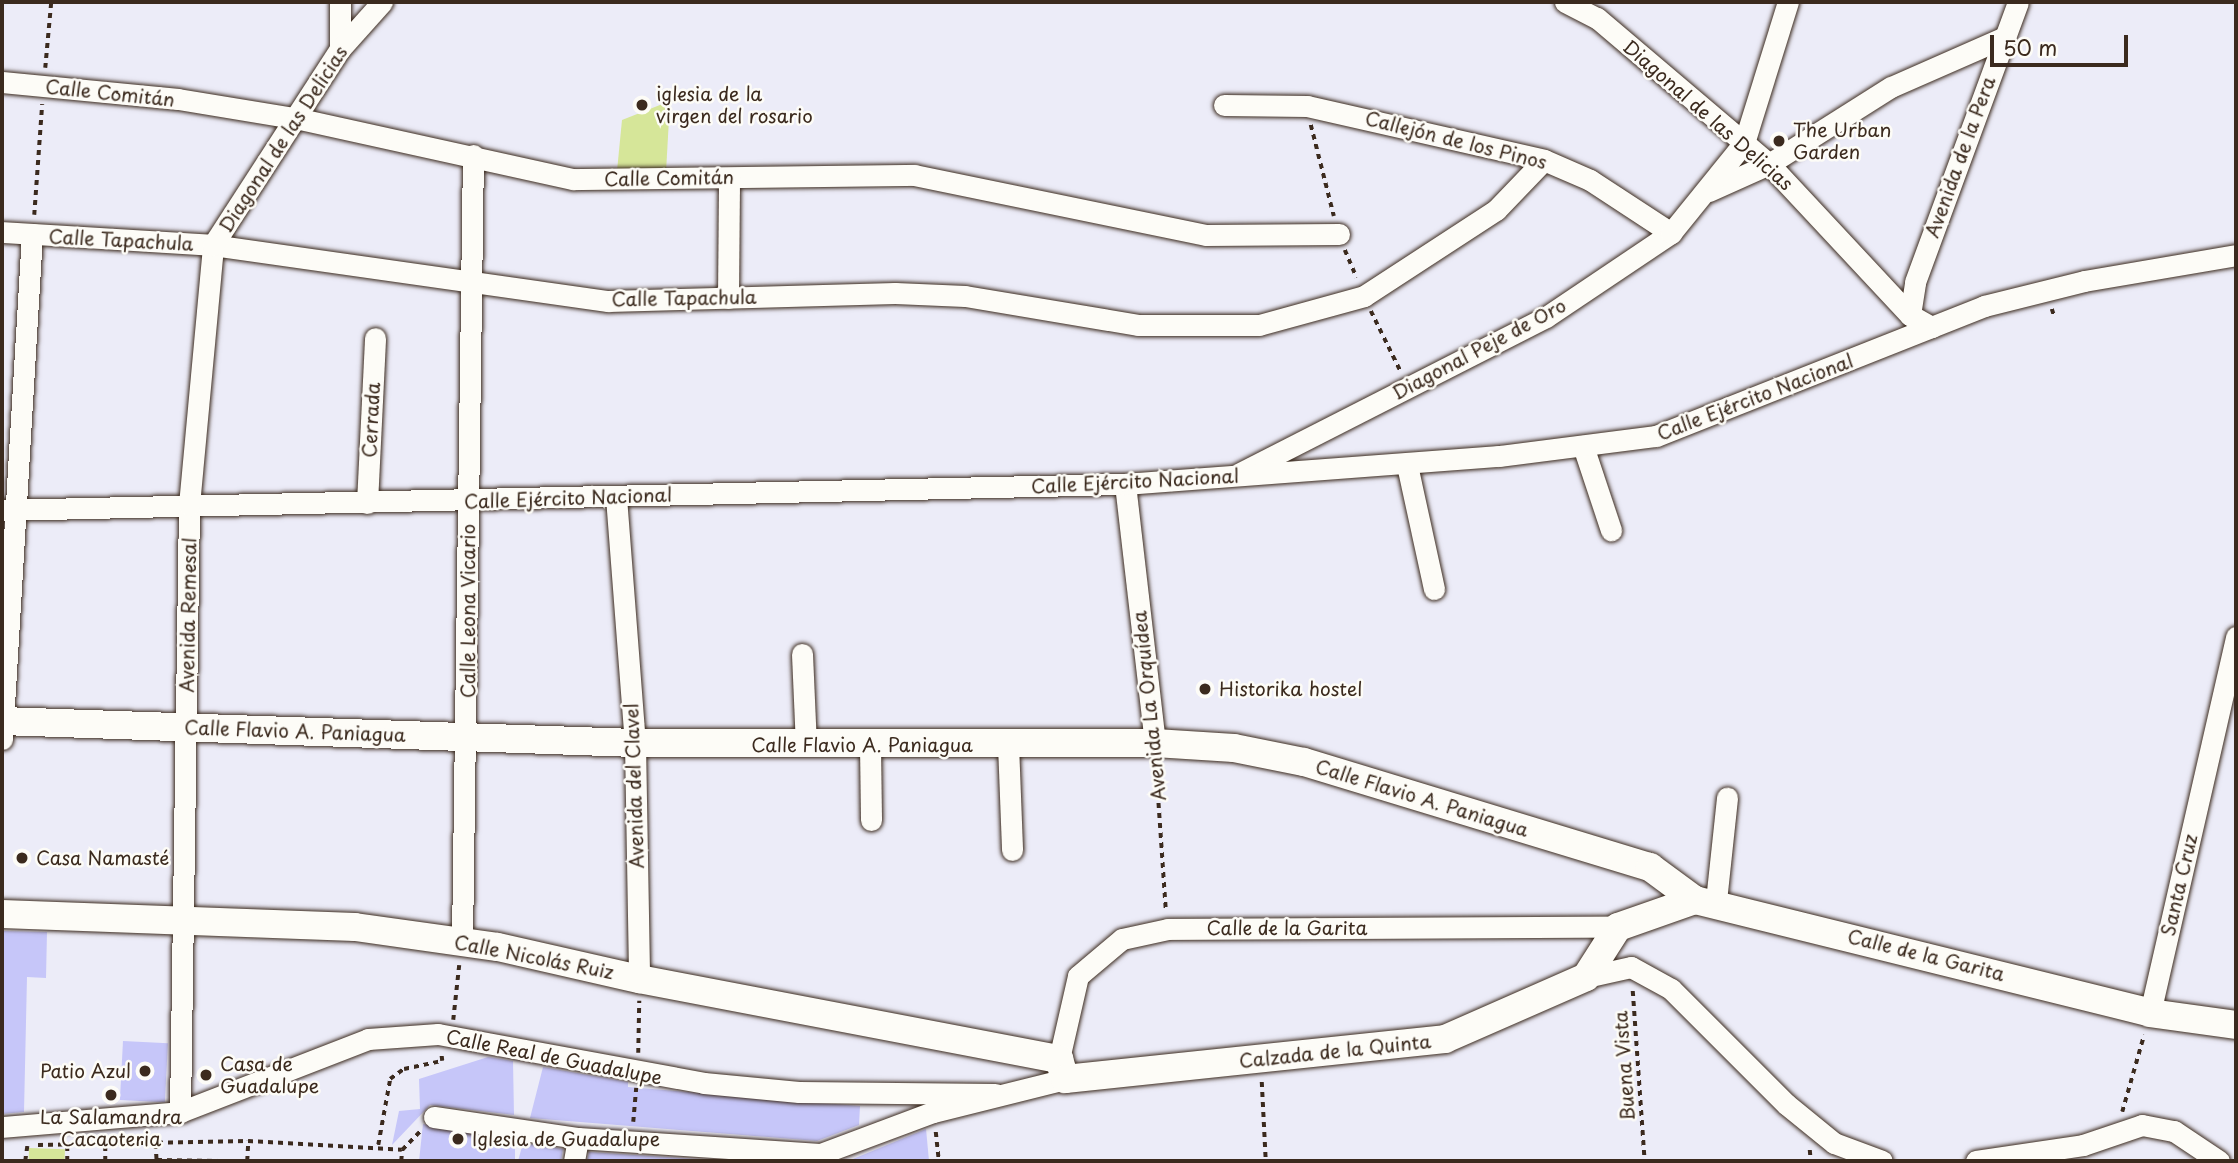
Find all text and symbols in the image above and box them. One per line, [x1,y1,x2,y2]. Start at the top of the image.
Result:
scale bar [1993,21,2131,65]
text: 50 m [2003,31,2057,63]
street label: Diagonal de las Delicias [1618,35,1798,195]
street label: Diagonal de las Delicias [214,41,352,237]
street label: Avenida de la Pera [1920,73,2000,241]
street label: Calle Comitán [44,75,176,111]
place label: iglesia de la virgen del rosario [656,83,813,127]
marker: iglesia de la virgen del rosario [634,97,650,113]
street label: Callejón de los Pinos [1364,107,1548,173]
place label: The Urban Garden [1793,119,1891,163]
marker: The Urban Garden [1771,133,1787,149]
street label: Calle Comitán [604,165,734,191]
street label: Calle Tapachula [48,225,194,255]
street label: Calle Tapachula [611,285,757,311]
street label: Diagonal Peje de Oro [1388,293,1570,405]
street label: Calle Ejército Nacional [1653,349,1857,445]
street label: Cerrada [358,382,384,458]
street label: Calle Ejército Nacional [1030,464,1240,498]
street label: Calle Ejército Nacional [463,483,673,513]
street label: Calle Leona Vicario [457,523,479,699]
street label: Avenida Remesal [175,537,201,693]
street label: Avenida La Orquídea [1128,609,1170,803]
place label: Historika hostel [1219,678,1362,700]
marker: Historika hostel [1197,681,1213,697]
street label: Avenida del Clavel [620,703,648,869]
street label: Calle Flavio A. Paniagua [183,716,407,746]
street label: Calle Flavio A. Paniagua [750,734,974,756]
street label: Calle Flavio A. Paniagua [1311,754,1533,842]
street label: Santa Cruz [2156,832,2202,938]
place label: Casa Namasté [36,847,171,869]
marker: Casa Namasté [14,850,30,866]
street label: Calle de la Garita [1205,917,1369,939]
street label: Calle de la Garita [1844,924,2008,986]
street label: Calle Nicolás Ruiz [451,930,617,984]
street label: Buena Vista [1609,1010,1639,1122]
street label: Calle Real de Guadalupe [442,1024,666,1090]
street label: Calzada de la Quinta [1238,1030,1432,1072]
place label: Casa de Guadalupe [220,1053,319,1097]
place label: Patio Azul [39,1060,131,1082]
marker: Patio Azul [137,1063,153,1079]
marker: Casa de Guadalupe [198,1067,214,1083]
marker: La Salamandra Cacaoteria [103,1087,119,1103]
place label: La Salamandra Cacaoteria [40,1106,182,1150]
place label: Iglesia de Guadalupe [472,1128,661,1150]
marker: Iglesia de Guadalupe [450,1131,466,1147]

